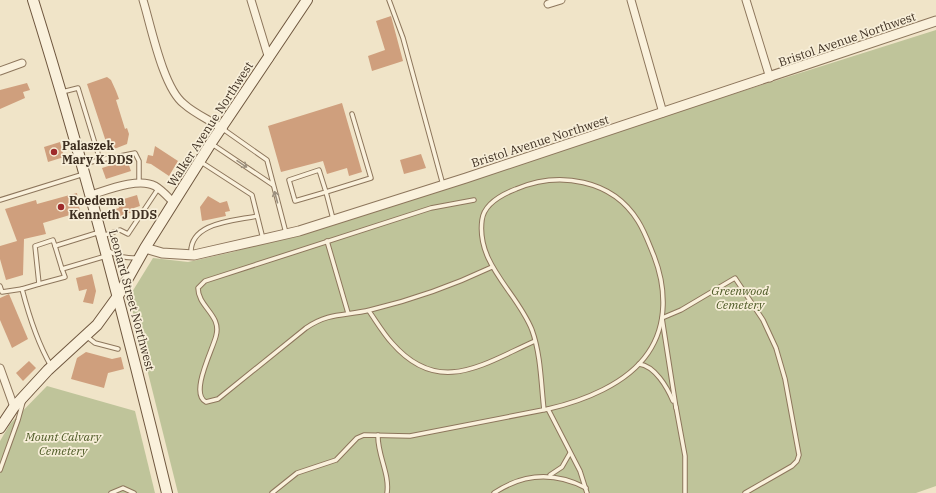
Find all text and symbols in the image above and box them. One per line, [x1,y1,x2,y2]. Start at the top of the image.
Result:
street label: Bristol Avenue Northwest [776,8,918,70]
street label: Walker Avenue Northwest [164,59,256,189]
street label: Bristol Avenue Northwest [469,112,611,170]
place label: Palaszek Mary K DDS [62,138,133,167]
marker: Palaszek Mary K DDS [49,147,59,157]
one-way arrow [237,160,248,168]
one-way arrow [272,190,280,203]
place label: Roedema Kenneth J DDS [69,193,157,222]
marker: Roedema Kenneth J DDS [56,202,66,212]
street label: Leonard Street Northwest [106,228,158,372]
park label: Greenwood Cemetery [711,283,769,312]
park label: Mount Calvary Cemetery [24,429,102,458]

